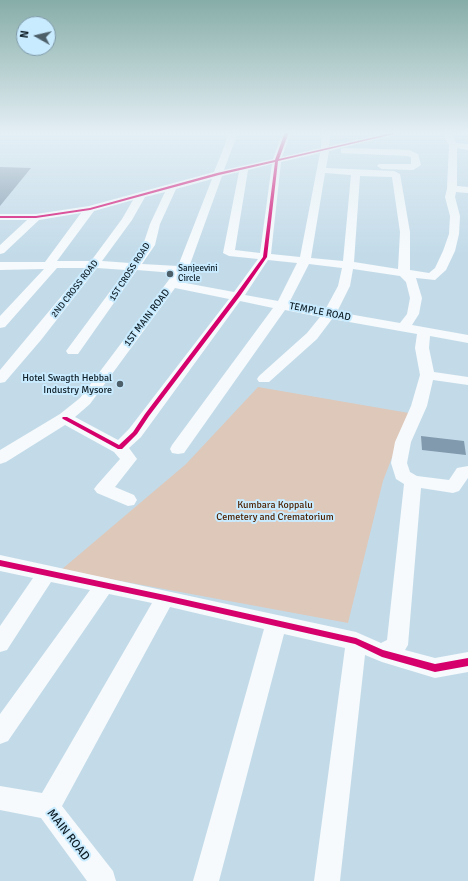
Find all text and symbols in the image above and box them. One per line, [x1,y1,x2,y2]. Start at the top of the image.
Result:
north arrow [16,16,56,56]
text: N [18,30,32,39]
street label: 1ST CROSS ROAD [107,241,153,303]
street label: 2ND CROSS ROAD [49,258,101,320]
place label: Sanjeevini Circle [178,264,218,285]
marker: Sanjeevini Circle [165,269,175,279]
street label: 1ST MAIN ROAD [121,287,173,349]
street label: TEMPLE ROAD [288,300,352,324]
place label: Hotel Swagth Hebbal Industry Mysore [22,372,112,396]
marker: Hotel Swagth Hebbal Industry Mysore [115,379,125,389]
park label: Kumbara Koppalu Cemetery and Crematorium [216,499,334,522]
street label: MAIN ROAD [43,806,93,864]

